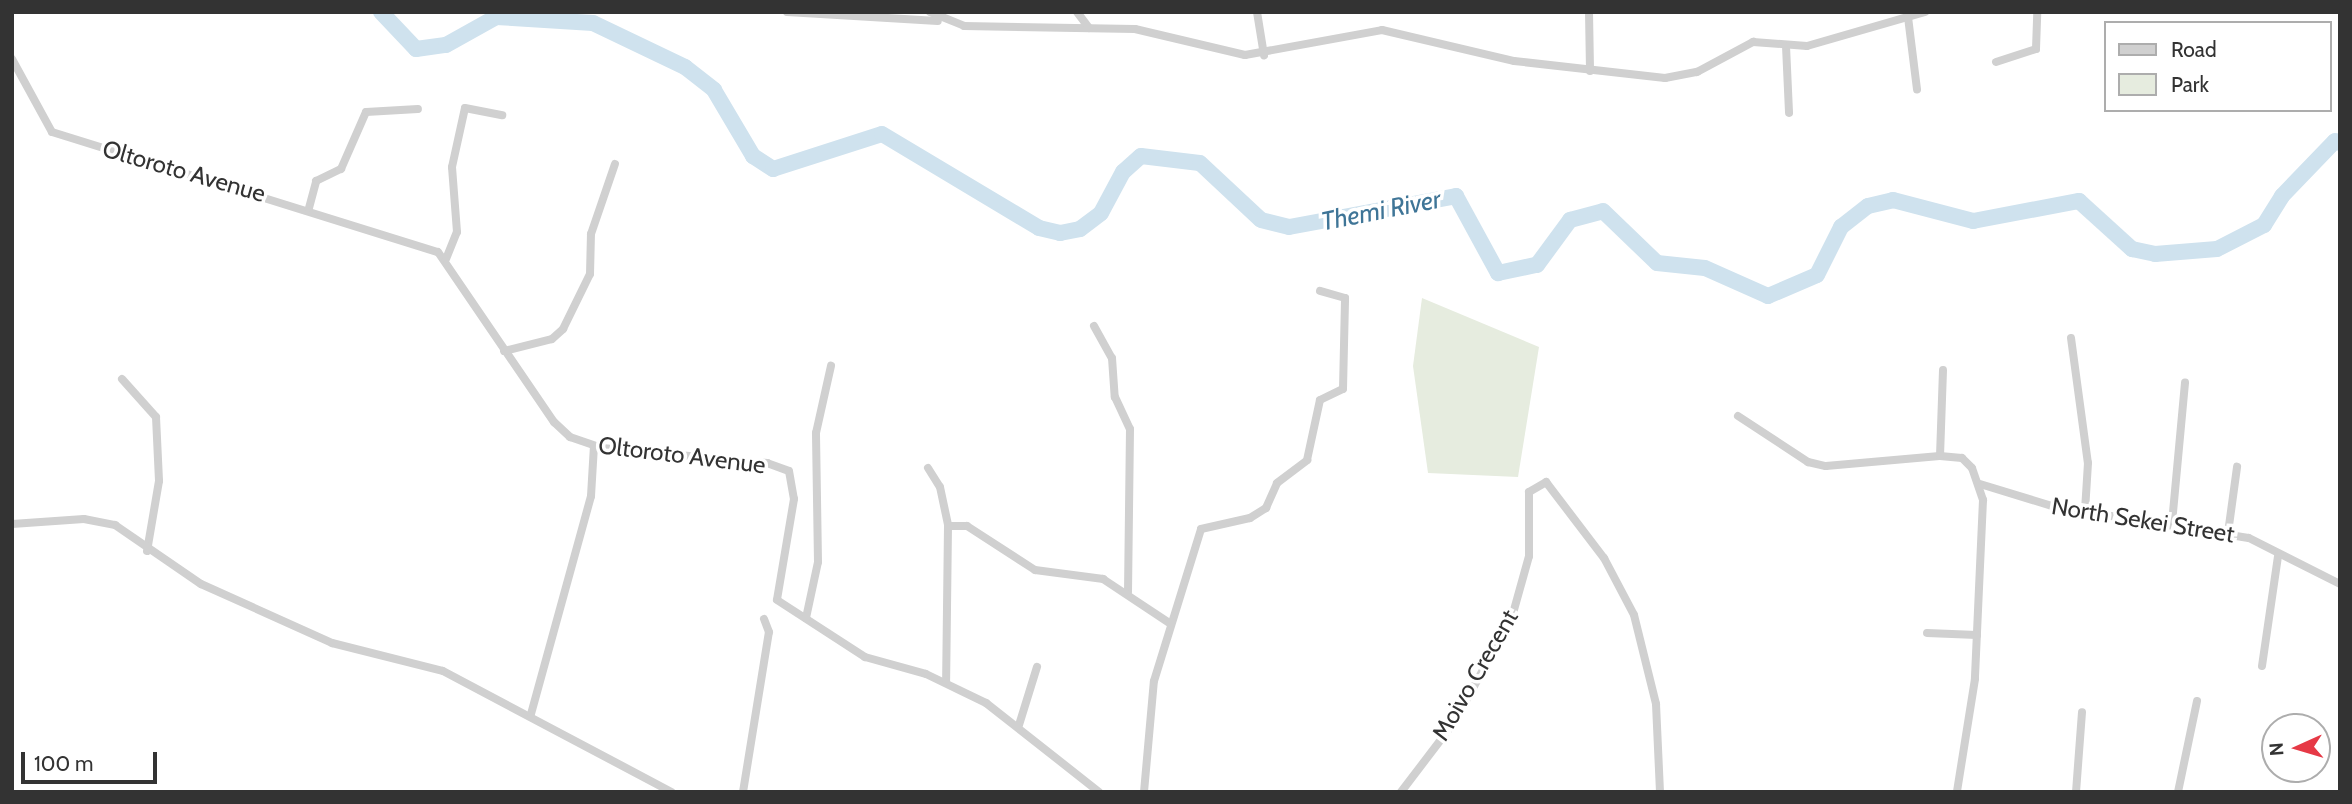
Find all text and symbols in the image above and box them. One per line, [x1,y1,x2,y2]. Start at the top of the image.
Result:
legend [2104,21,2331,112]
text: Road [2171,37,2217,62]
text: Park [2171,72,2209,97]
street label: Oltoroto Avenue [99,134,269,208]
water label: Themi River [1318,184,1444,238]
street label: Oltoroto Avenue [597,430,767,480]
street label: North Sekei Street [2049,491,2237,549]
street label: Moivo Crecent [1426,605,1524,745]
north arrow [2261,713,2331,783]
scale bar [24,738,161,782]
text: N [2265,742,2288,757]
text: 100 m [34,751,93,776]

